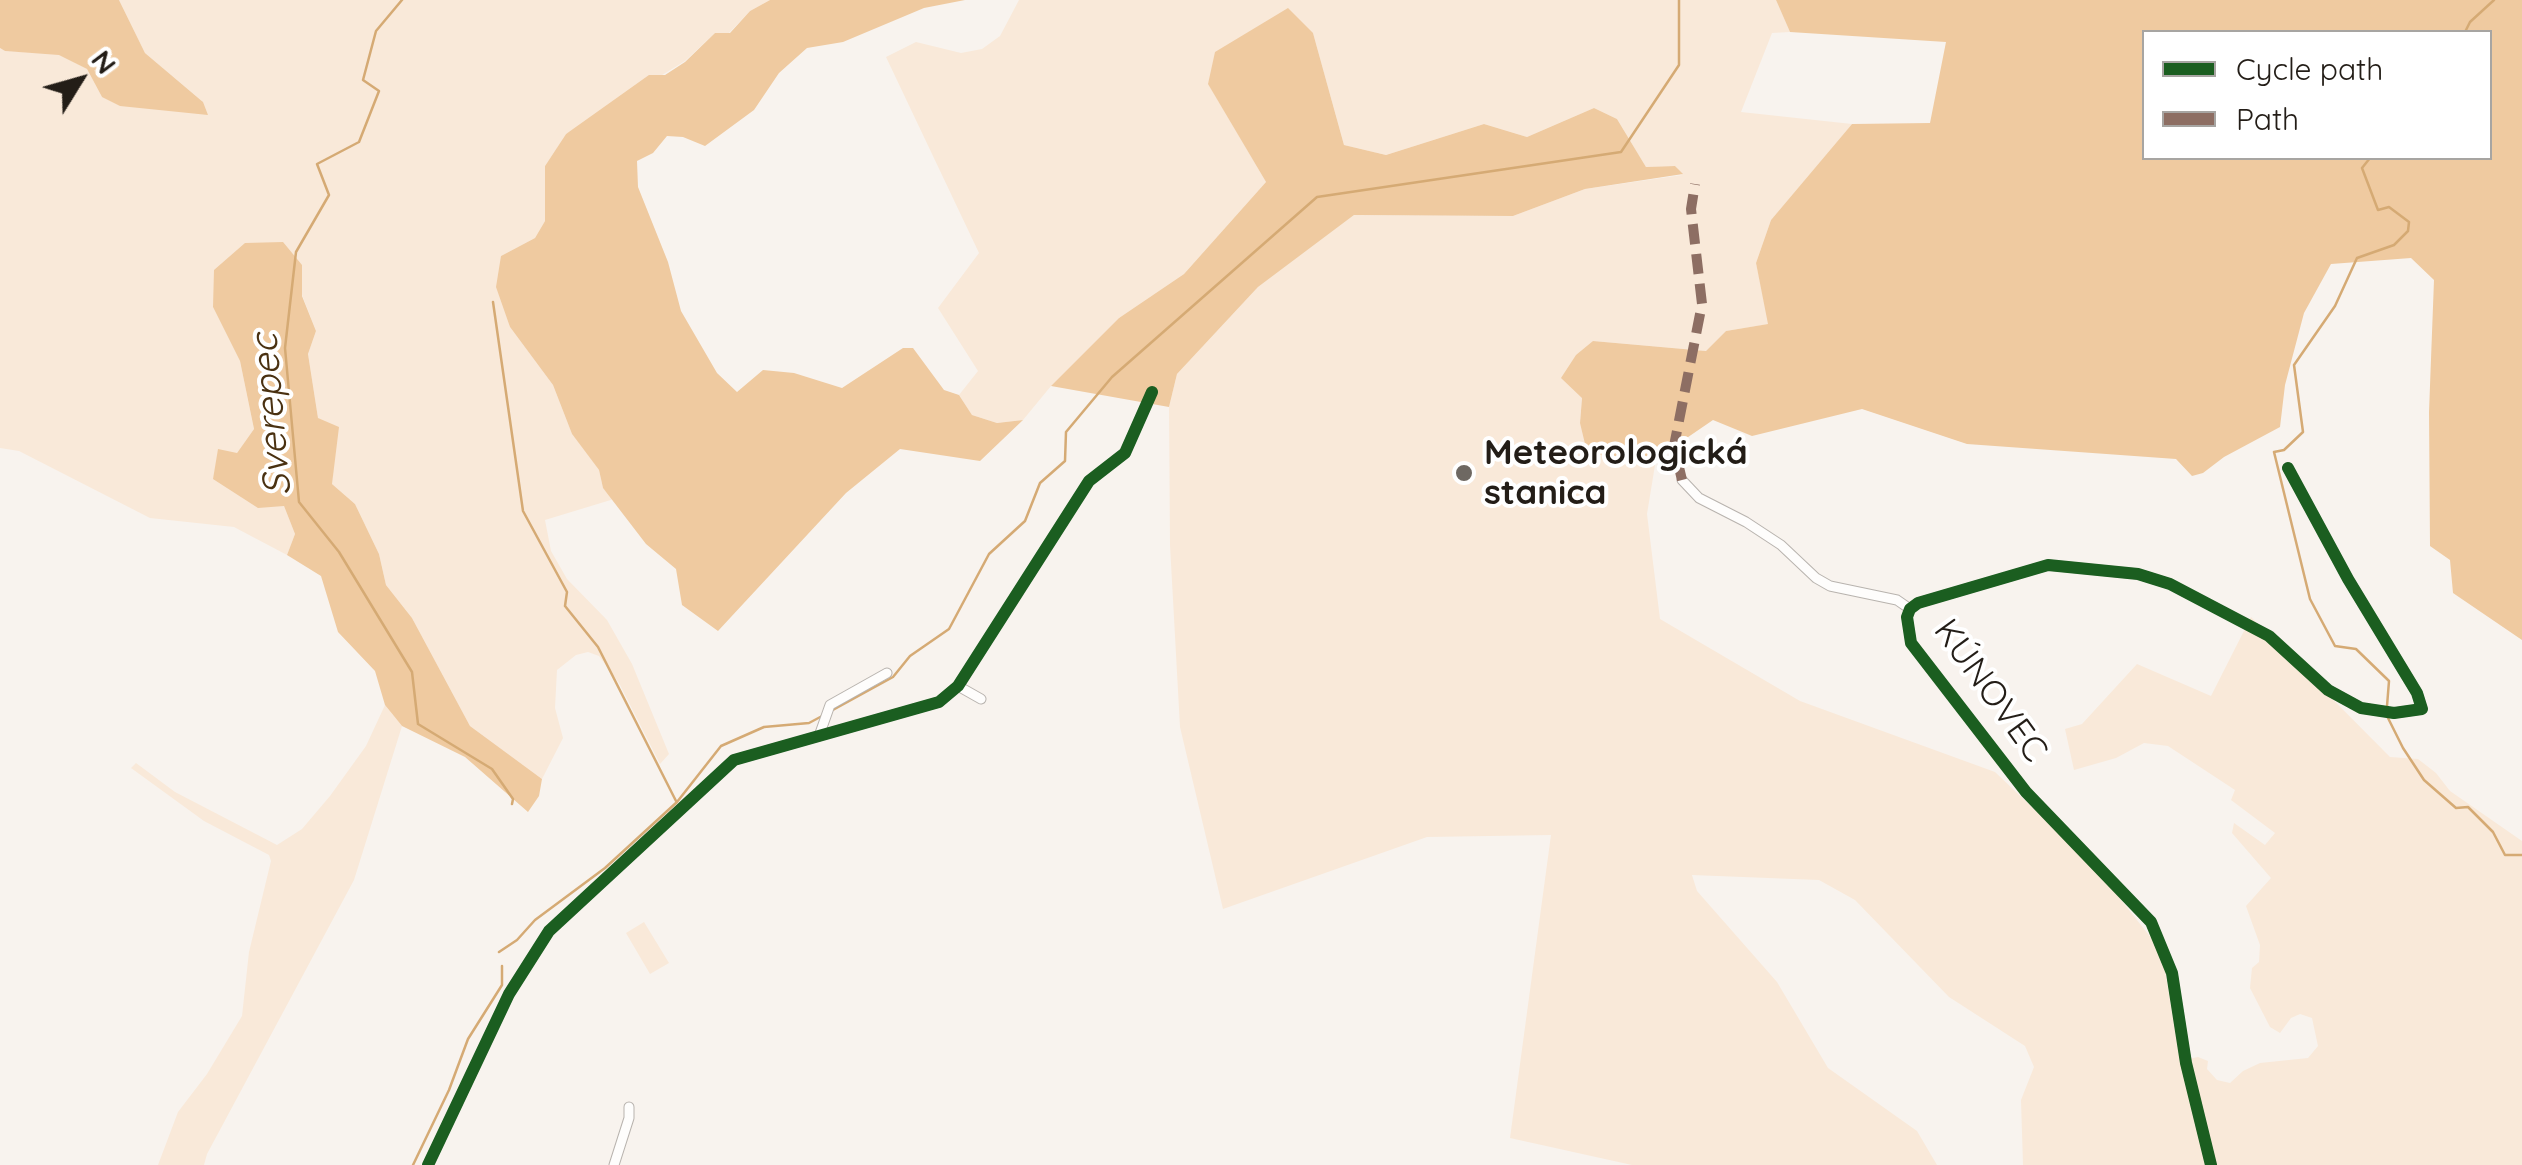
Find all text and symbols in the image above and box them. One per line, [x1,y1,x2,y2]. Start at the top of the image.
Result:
north arrow [30,30,130,130]
legend [2142,30,2492,160]
text: N [84,43,125,80]
text: Cycle path [2236,50,2383,88]
text: Path [2236,100,2299,138]
water label: Sverepec [242,332,302,498]
place label: Meteorologická stanica [1484,432,1748,514]
marker: Meteorologická stanica [1453,462,1475,484]
street label: KÚNOVEC [1924,612,2056,770]

